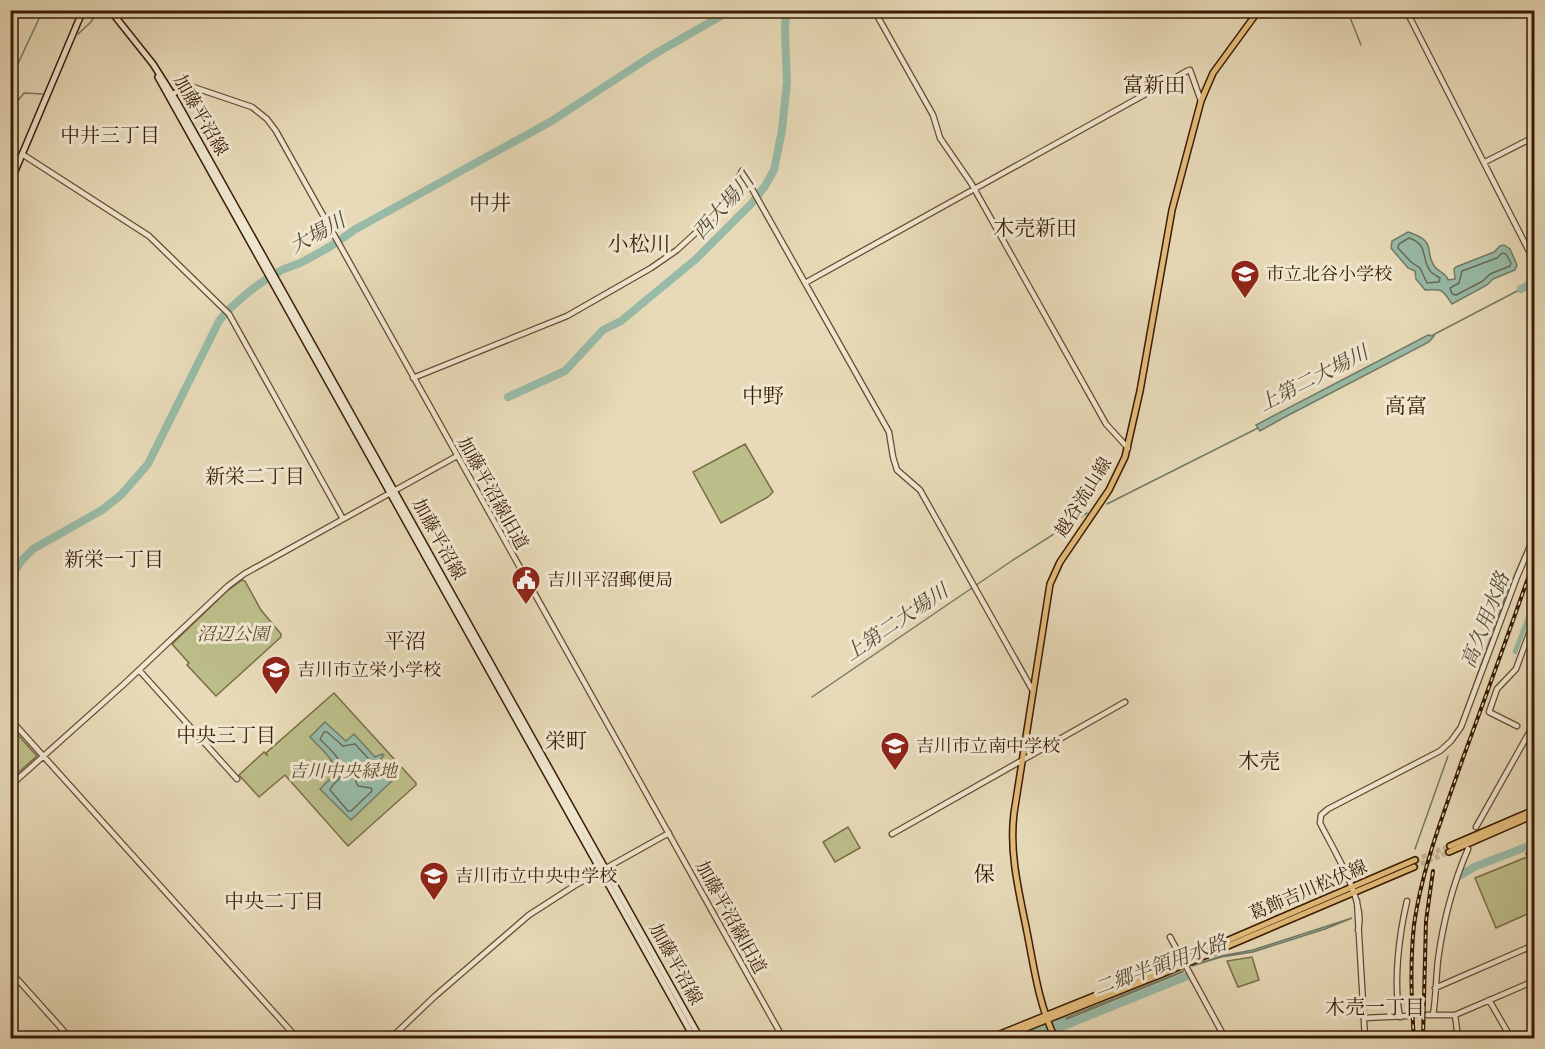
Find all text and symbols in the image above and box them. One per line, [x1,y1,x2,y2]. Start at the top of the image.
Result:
street label: 加藤平沼線 [166,71,233,161]
district label: 富新田 [1123,72,1186,101]
district label: 中井三丁目 [60,123,160,151]
water label: 西大場川 [687,167,763,246]
district label: 中井 [469,190,511,219]
water label: 大場川 [285,207,353,262]
district label: 木売新田 [993,215,1077,244]
district label: 小松川 [608,231,671,260]
school or university icon: 市立北谷小学校 [1229,258,1261,300]
place label: 市立北谷小学校 [1266,263,1392,288]
water label: 上第二大場川 [1254,339,1376,419]
district label: 中野 [742,383,784,412]
district label: 高富 [1385,393,1427,422]
street label: 加藤平沼線旧道 [450,433,533,555]
street label: 越谷流山線 [1050,453,1119,543]
district label: 新栄二丁目 [205,464,305,492]
street label: 加藤平沼線 [405,494,470,585]
district label: 新栄一丁目 [64,547,164,575]
public building icon: 吉川平沼郵便局 [510,564,542,606]
water label: 高久用水路 [1456,567,1519,672]
place label: 吉川平沼郵便局 [547,569,673,594]
water label: 上第二大場川 [840,577,956,669]
park label: 沼辺公園 [197,623,272,648]
district label: 平沼 [384,628,426,657]
school or university icon: 吉川市立栄小学校 [260,654,292,696]
place label: 吉川市立栄小学校 [297,659,441,684]
district label: 中央三丁目 [176,723,276,751]
district label: 栄町 [545,728,587,757]
school or university icon: 吉川市立南中学校 [879,730,911,772]
place label: 吉川市立南中学校 [916,735,1060,760]
district label: 木売 [1238,748,1280,777]
park label: 吉川中央緑地 [289,760,399,785]
street label: 葛飾吉川松伏線 [1246,855,1371,928]
street label: 加藤平沼線旧道 [688,857,771,979]
school or university icon: 吉川市立中央中学校 [418,860,450,902]
district label: 保 [974,861,995,890]
place label: 吉川市立中央中学校 [455,865,617,890]
district label: 中央二丁目 [224,889,324,917]
street label: 加藤平沼線 [642,919,707,1010]
water label: 二郷半領用水路 [1090,929,1233,1004]
district label: 木売一丁目 [1325,995,1425,1023]

